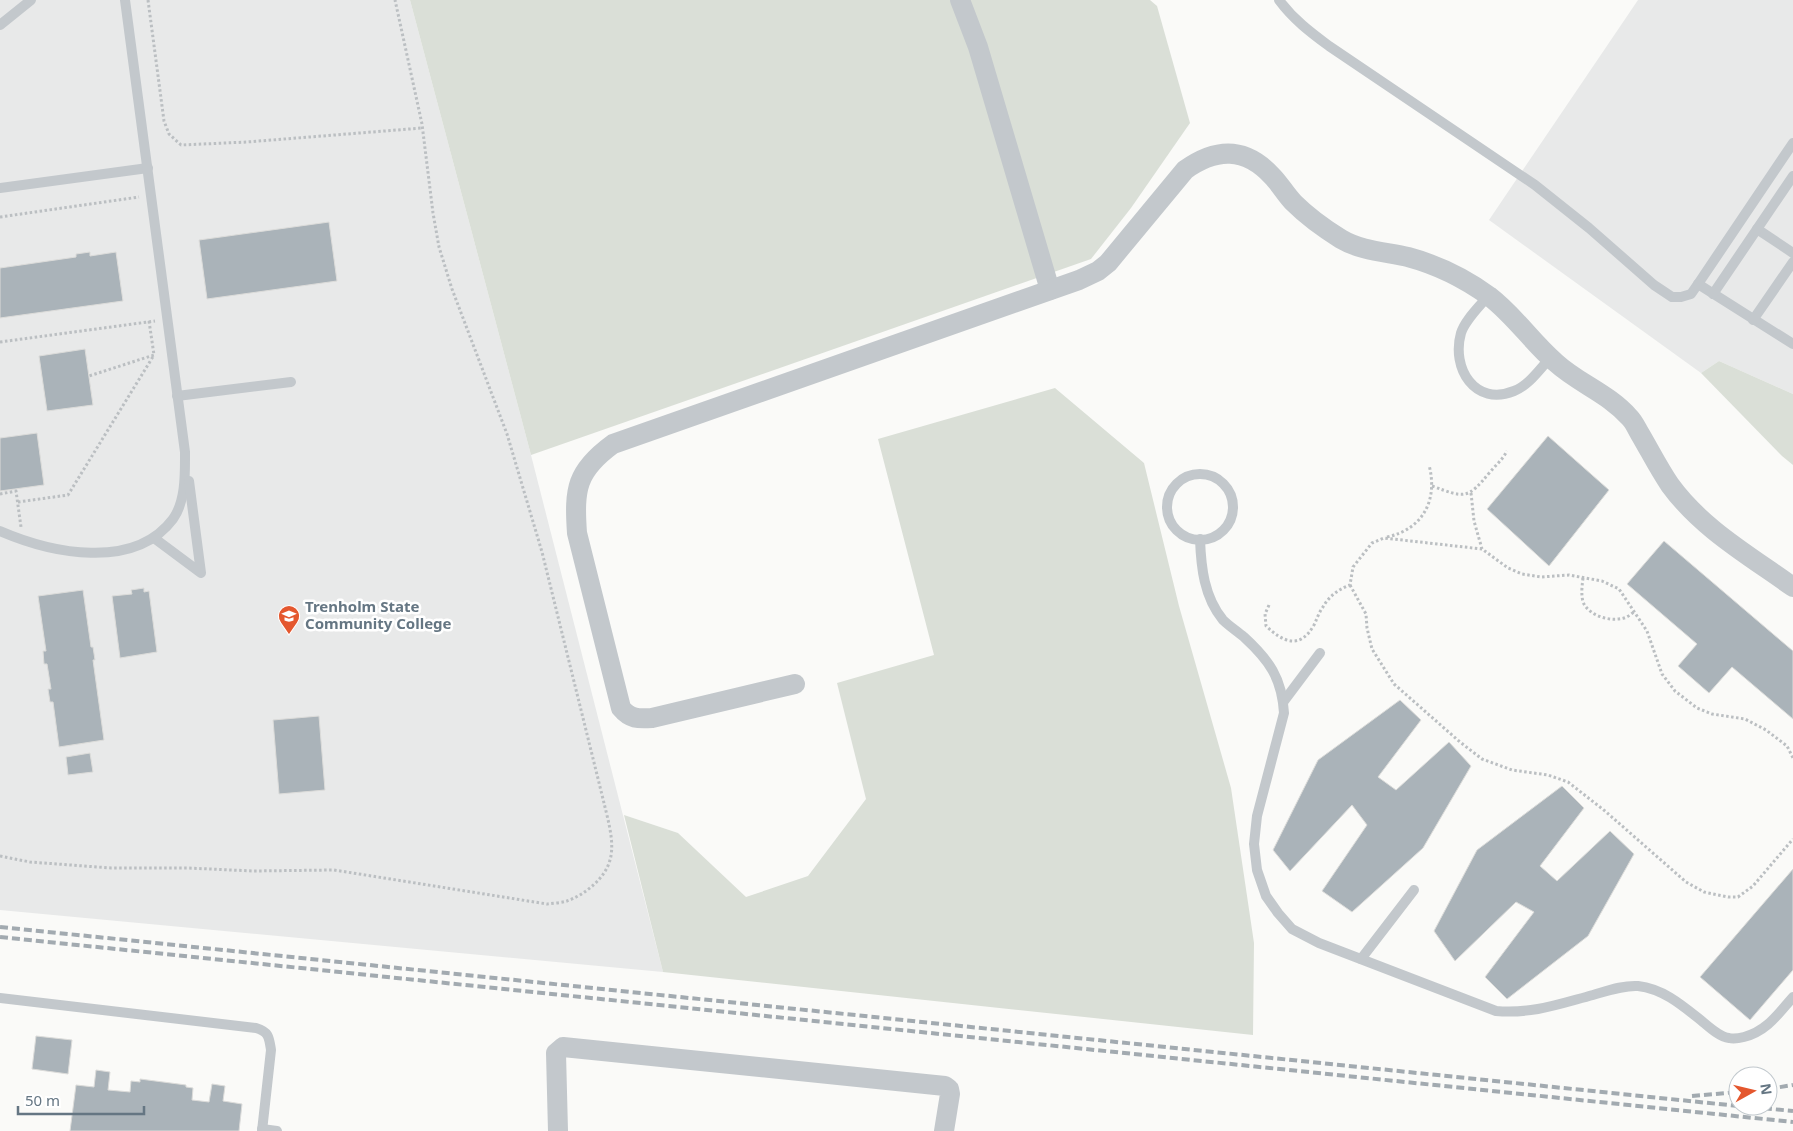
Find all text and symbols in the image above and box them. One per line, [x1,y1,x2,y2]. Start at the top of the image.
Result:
place label: Trenholm State Community College [305,596,452,633]
school or university icon: Trenholm State Community College [277,604,301,635]
north arrow [1728,1066,1778,1116]
text: N [1756,1082,1777,1096]
scale bar [18,1084,144,1116]
text: 50 m [25,1090,60,1110]

